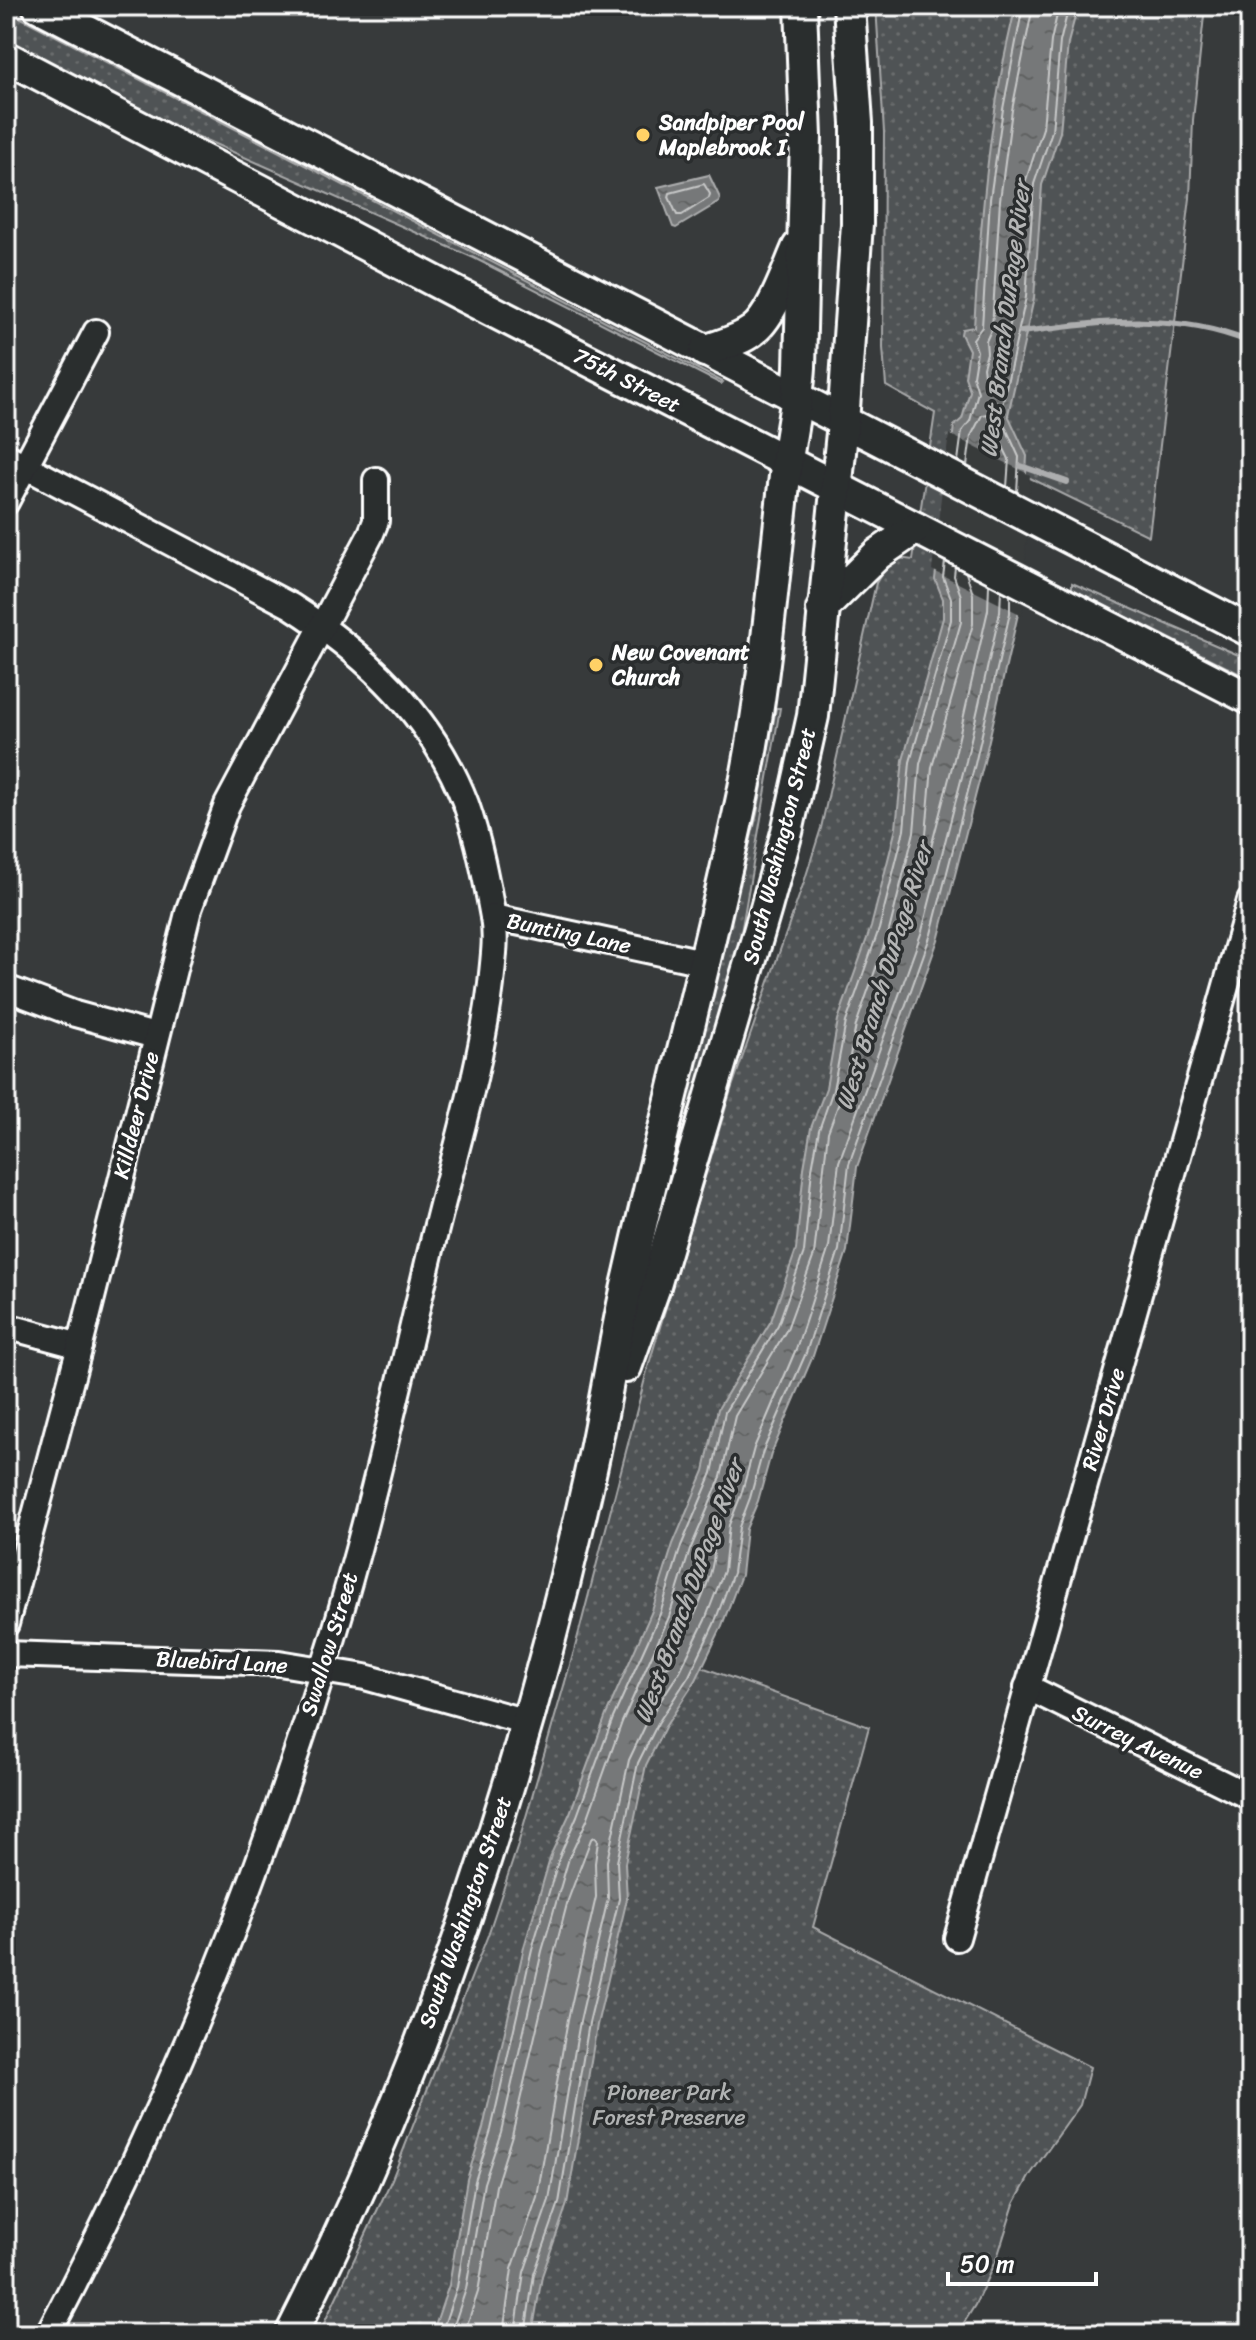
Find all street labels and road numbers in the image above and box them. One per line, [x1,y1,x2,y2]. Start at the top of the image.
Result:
street label: 75th Street [566,336,688,424]
street label: South Washington Street [731,723,827,969]
street label: Bunting Lane [503,901,635,965]
street label: Killdeer Drive [101,1047,171,1183]
street label: River Drive [1070,1363,1136,1475]
street label: Swallow Street [289,1567,369,1721]
street label: Bluebird Lane [155,1639,289,1685]
street label: Surrey Avenue [1066,1693,1210,1791]
street label: South Washington Street [407,1790,523,2033]

